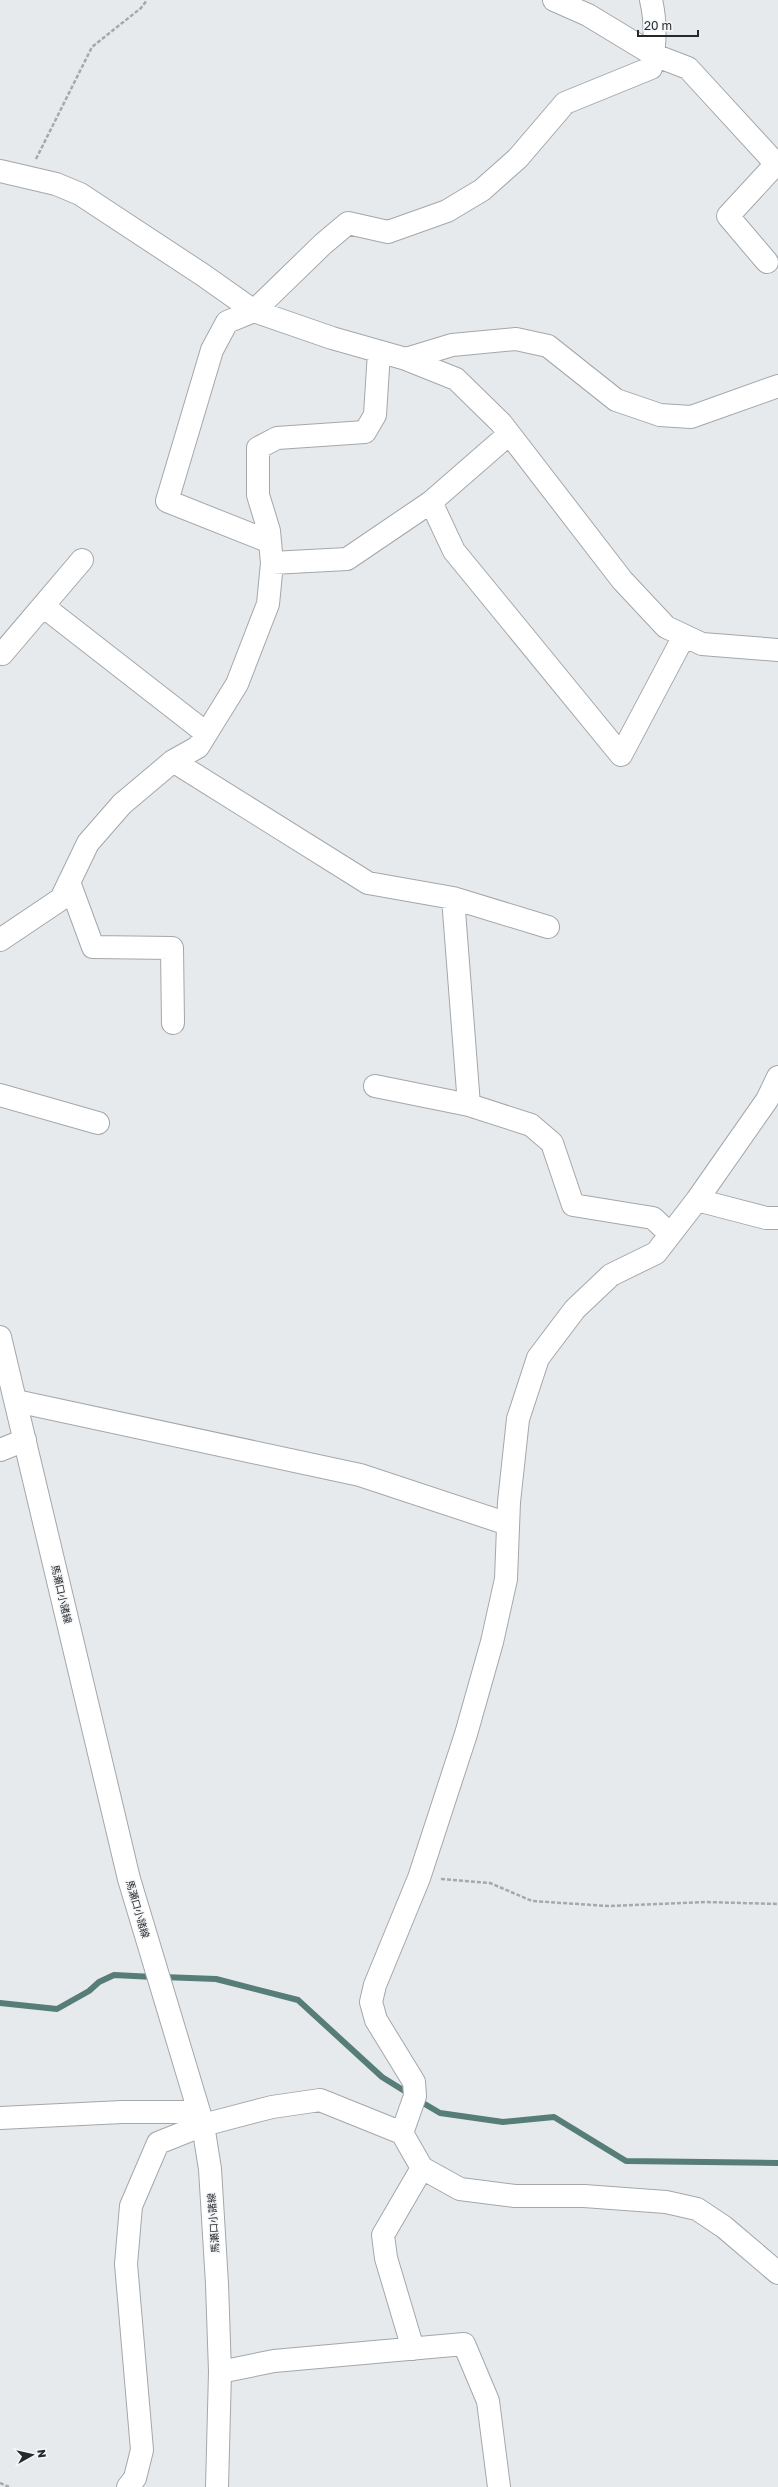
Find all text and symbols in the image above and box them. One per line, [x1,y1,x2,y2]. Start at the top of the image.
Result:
scale bar [638,12,698,38]
text: 20 m [644,18,672,33]
street label: 馬瀬口小諸線 [49,1563,75,1625]
street label: 馬瀬口小諸線 [124,1879,152,1939]
street label: 馬瀬口小諸線 [205,2193,221,2253]
north arrow [12,2435,52,2475]
text: N [35,2448,49,2459]

